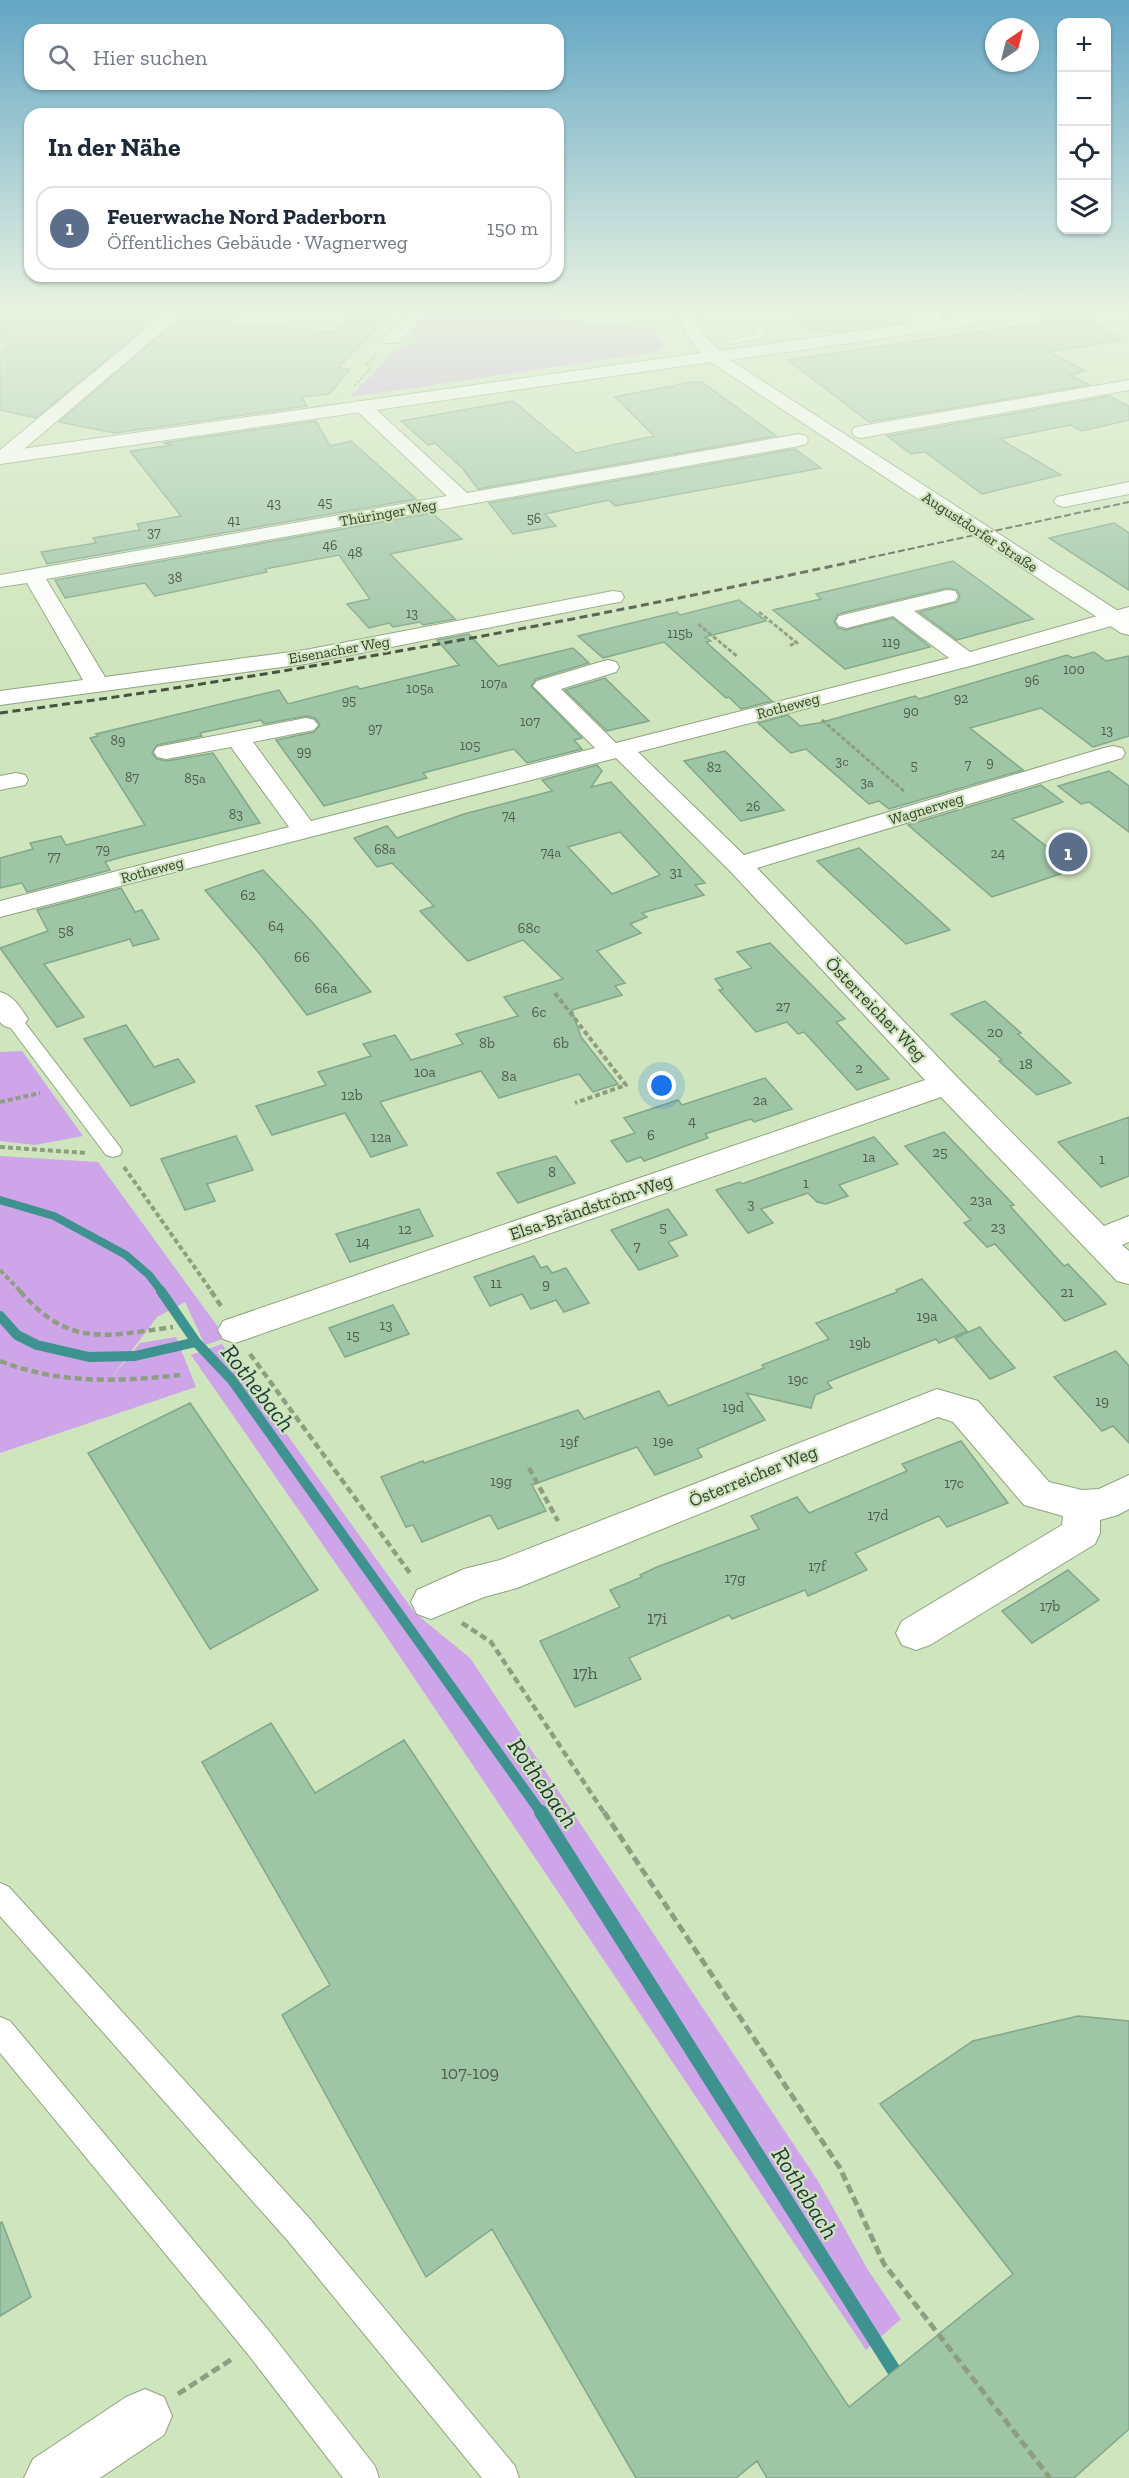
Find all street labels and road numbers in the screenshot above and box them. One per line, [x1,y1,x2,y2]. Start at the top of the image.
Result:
street label: Augustdorfer Straße [919,488,1041,576]
street label: Thüringer Weg [338,496,438,530]
street label: Eisenacher Weg [287,632,391,668]
street label: Rotheweg [755,689,821,723]
street label: Wagnerweg [886,789,966,829]
street label: Rotheweg [119,853,185,887]
street label: Österreicher Weg [821,952,931,1066]
street label: Elsa-Brändström-Weg [506,1169,676,1245]
street label: Österreicher Weg [686,1440,821,1512]

